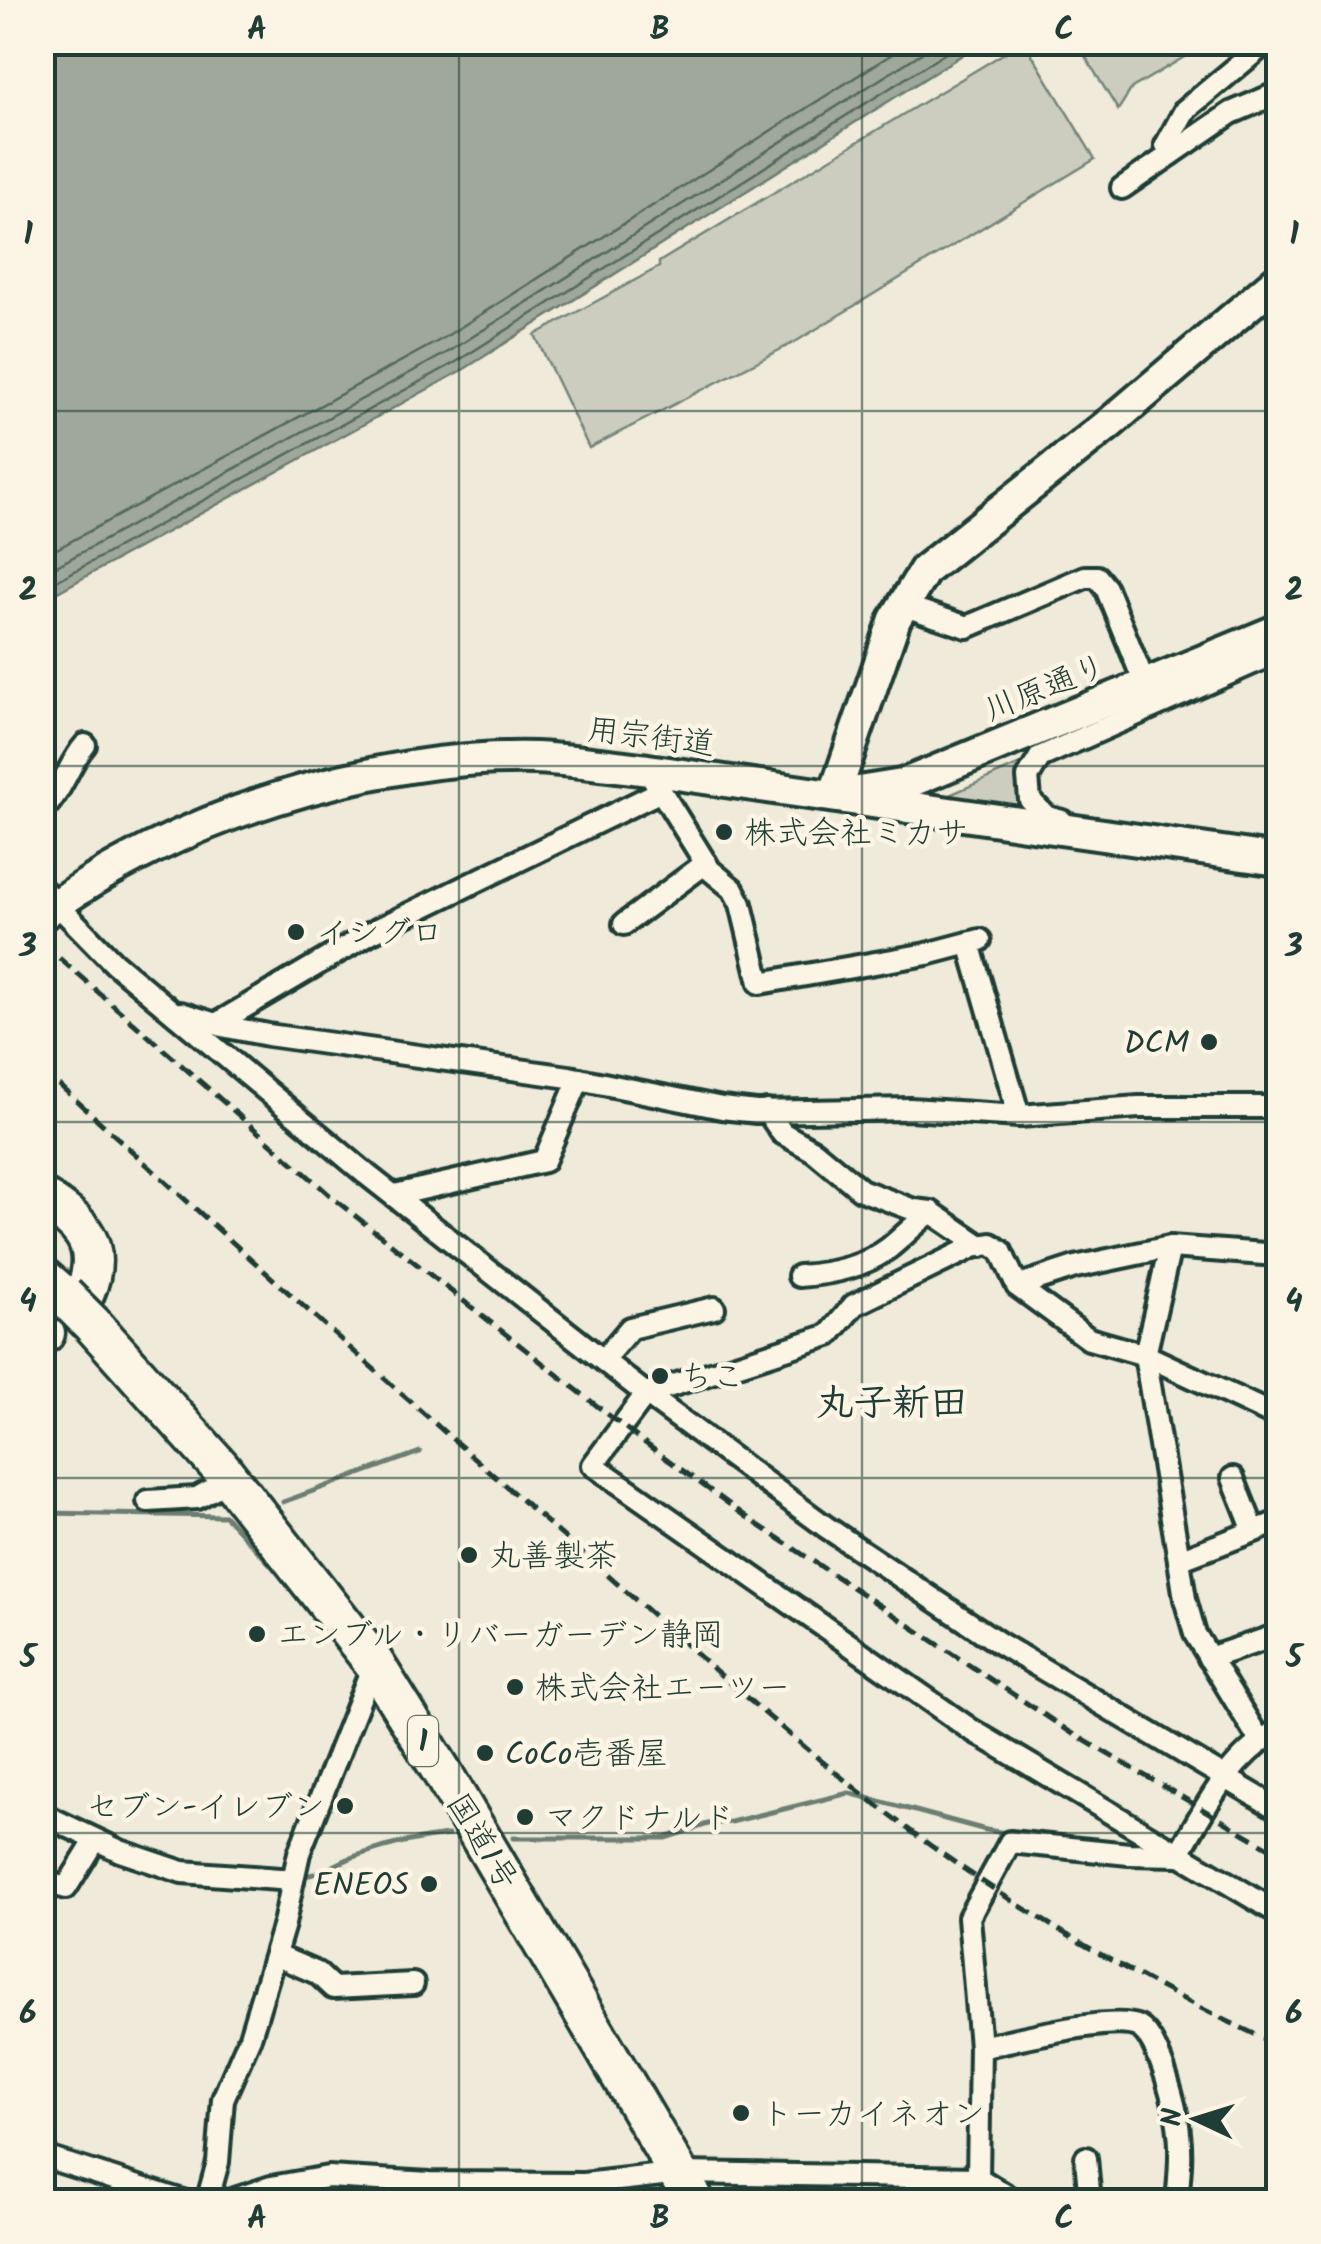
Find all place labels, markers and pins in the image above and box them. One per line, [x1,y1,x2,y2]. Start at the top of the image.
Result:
place label: 株式会社ミカサ [744,809,968,860]
marker: 株式会社ミカサ [713,821,735,843]
place label: イシグロ [316,909,443,960]
marker: イシグロ [285,921,307,943]
place label: DCM [1124,1019,1190,1070]
marker: DCM [1198,1031,1220,1053]
place label: ちこ [680,1353,744,1404]
marker: ちこ [649,1365,671,1387]
place label: 丸善製茶 [489,1532,617,1583]
marker: 丸善製茶 [458,1544,480,1566]
place label: エンブル・リバーガーデン静岡 [277,1611,724,1662]
marker: エンブル・リバーガーデン静岡 [246,1623,268,1645]
place label: 株式会社エーツー [535,1664,790,1715]
marker: 株式会社エーツー [504,1676,526,1698]
place label: CoCo壱番屋 [505,1730,668,1781]
marker: CoCo壱番屋 [474,1742,496,1764]
place label: セブン-イレブン [86,1783,325,1834]
place label: マクドナルド [545,1794,734,1845]
marker: セブン-イレブン [334,1795,356,1817]
marker: マクドナルド [514,1806,536,1828]
place label: ENEOS [313,1861,409,1912]
marker: ENEOS [418,1873,440,1895]
place label: トーカイネオン [761,2090,985,2141]
marker: トーカイネオン [730,2102,752,2124]

